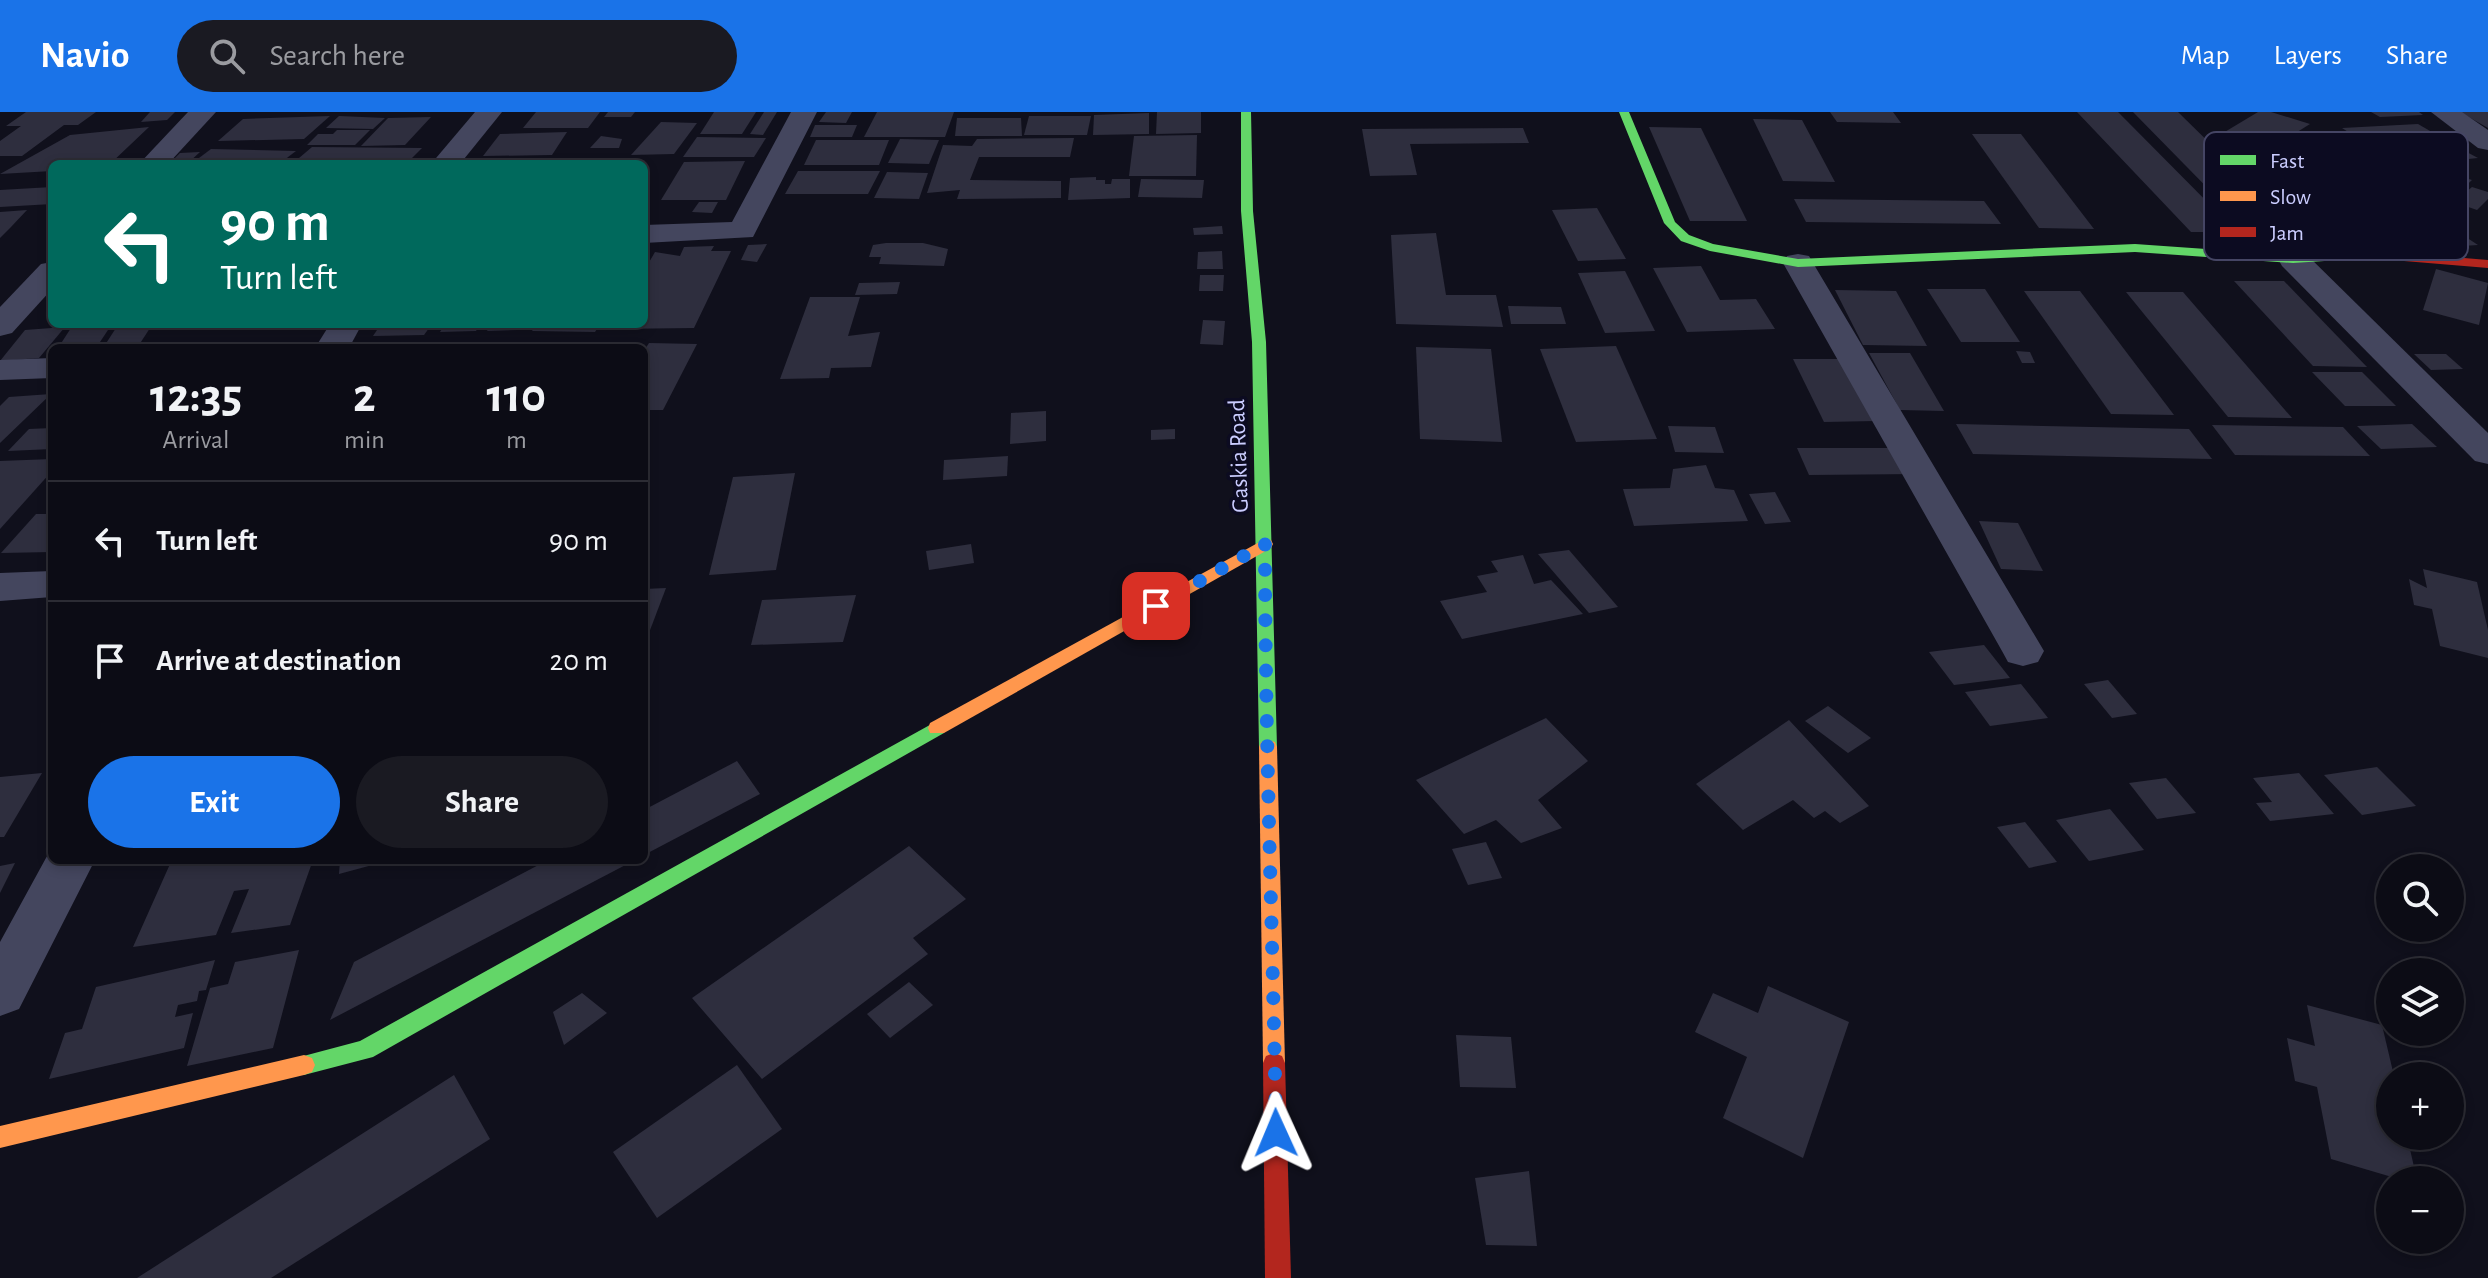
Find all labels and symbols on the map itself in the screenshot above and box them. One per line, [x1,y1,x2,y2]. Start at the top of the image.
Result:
legend [2204,132,2468,260]
text: Fast [2270,150,2304,172]
text: Slow [2270,186,2311,208]
text: Jam [2270,222,2304,244]
street label: Gaskia Road [1225,399,1253,513]
pin [1122,572,1190,640]
position arrow [1234,1091,1318,1175]

